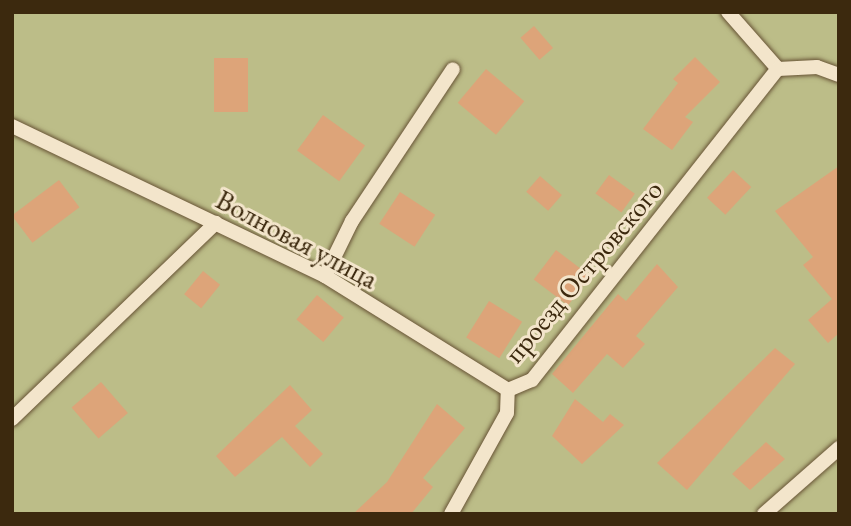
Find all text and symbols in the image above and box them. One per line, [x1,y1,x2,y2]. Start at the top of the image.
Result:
street label: проезд Островского [497,173,669,369]
street label: Волновая улица [211,182,383,296]

